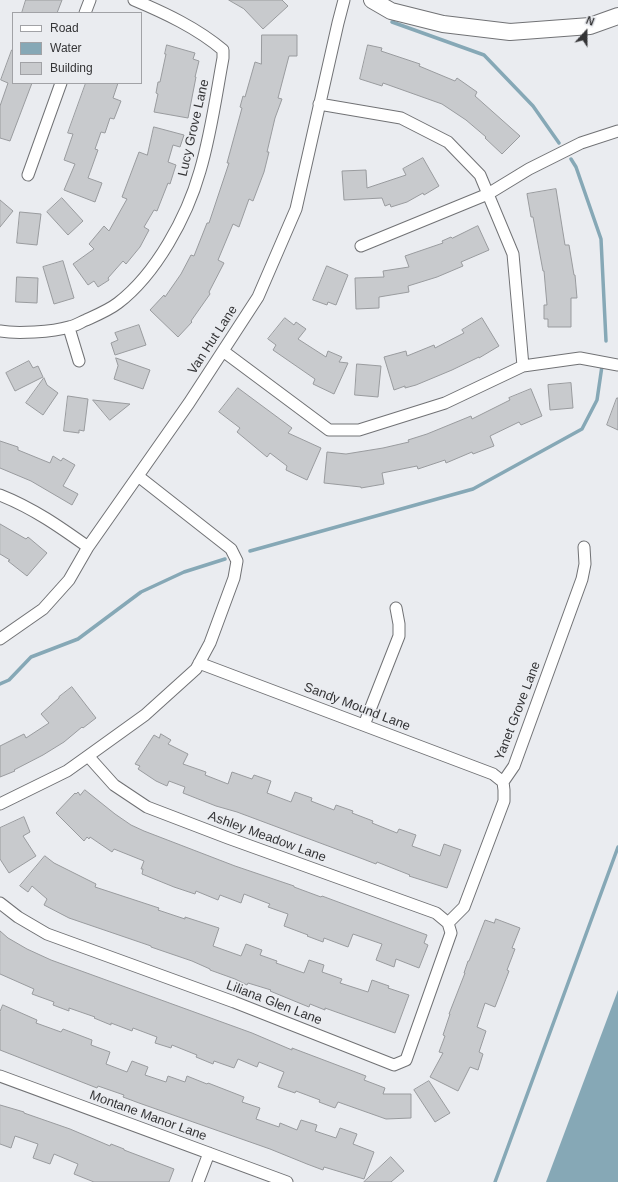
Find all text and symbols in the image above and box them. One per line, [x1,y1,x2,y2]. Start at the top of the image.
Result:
legend [12,12,142,84]
north arrow [566,12,606,52]
text: N [584,14,596,28]
text: Road [50,21,79,35]
text: Water [50,41,82,55]
text: Building [50,61,93,75]
street label: Lucy Grove Lane [175,78,213,178]
street label: Van Hut Lane [185,303,241,377]
street label: Yanet Grove Lane [492,659,544,763]
street label: Sandy Mound Lane [302,680,412,734]
street label: Ashley Meadow Lane [206,808,328,866]
street label: Liliana Glen Lane [224,978,324,1028]
street label: Montane Manor Lane [87,1088,209,1144]

